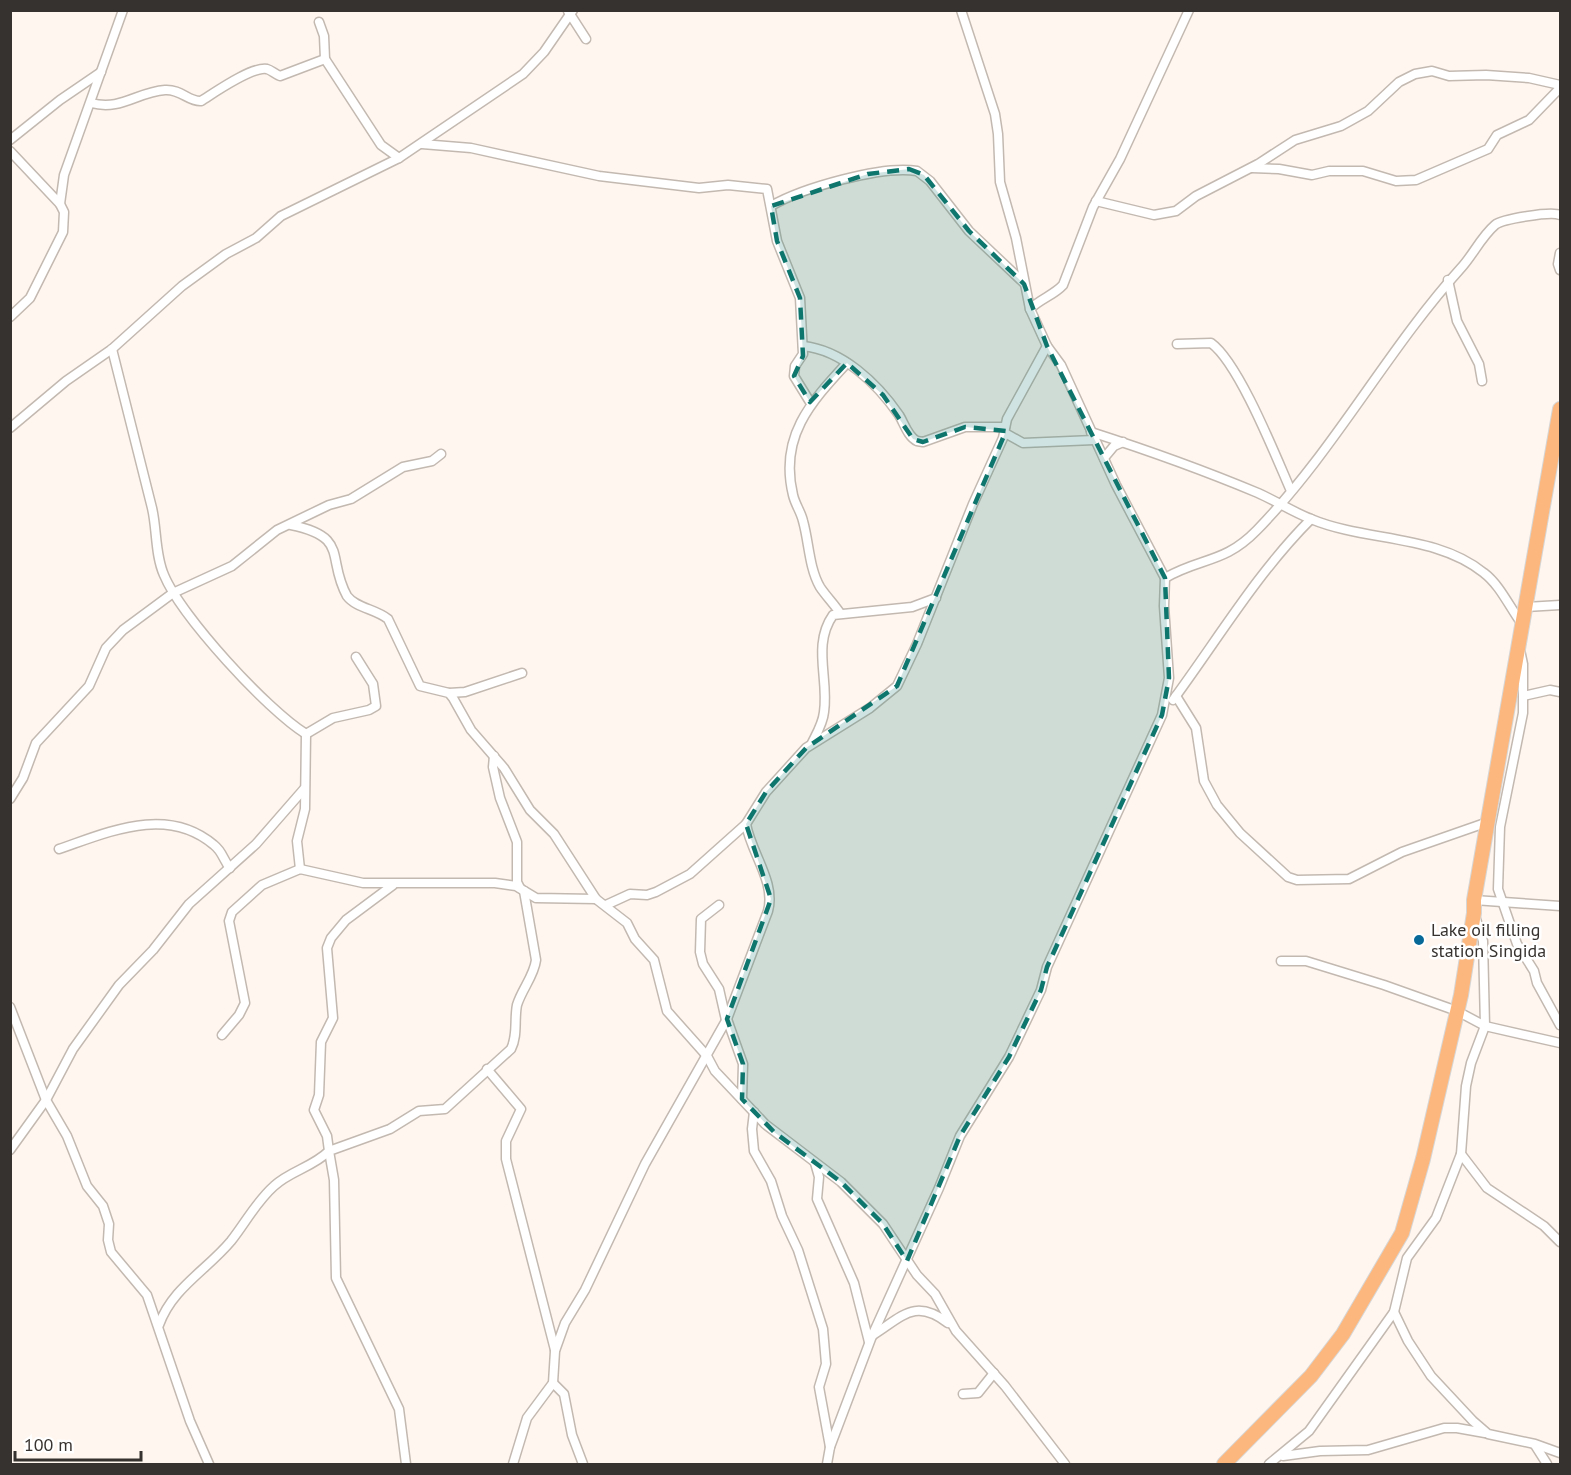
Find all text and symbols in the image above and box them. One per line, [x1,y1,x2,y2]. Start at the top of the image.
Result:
place label: Lake oil filling station Singida [1431,918,1546,962]
marker: Lake oil filling station Singida [1412,933,1426,947]
scale bar [15,1424,141,1462]
text: 100 m [24,1433,73,1456]

